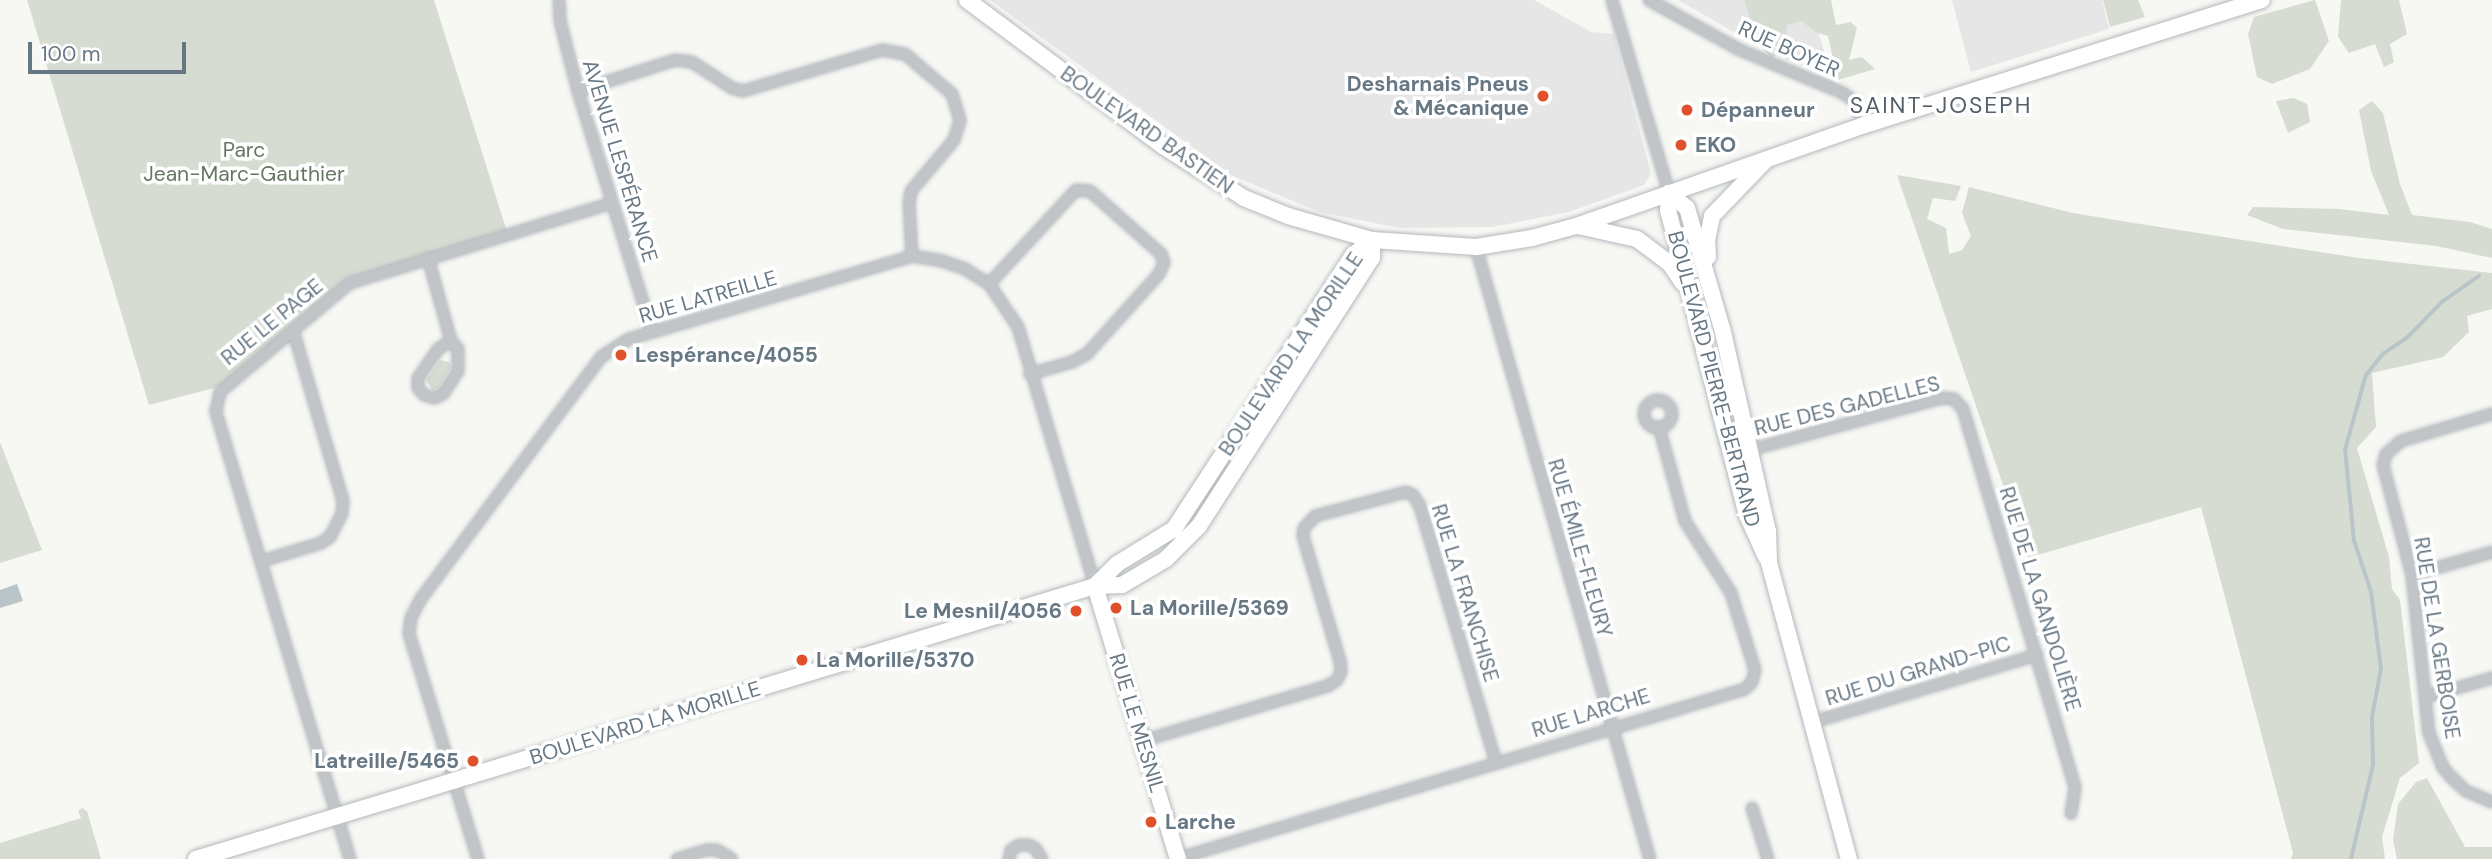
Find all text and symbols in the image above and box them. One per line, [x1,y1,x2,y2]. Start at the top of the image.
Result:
street label: RUE BOYER [1735,16,1843,82]
scale bar [32,28,189,72]
text: 100 m [41,40,101,68]
street label: AVENUE LESPÉRANCE [577,57,663,265]
street label: BOULEVARD BASTIEN [1056,61,1238,199]
place label: Desharnais Pneus & Mécanique [1347,71,1529,121]
marker: Desharnais Pneus & Mécanique [1535,88,1551,104]
district label: SAINT-JOSEPH [1851,91,2031,119]
place label: Dépanneur [1701,97,1815,123]
marker: Dépanneur [1679,102,1695,118]
place label: EKO [1695,132,1736,158]
park label: Parc Jean-Marc-Gauthier [143,137,345,187]
marker: EKO [1673,137,1689,153]
street label: BOULEVARD PIERRE-BERTRAND [1662,228,1766,530]
street label: BOULEVARD LA MORILLE [1213,247,1369,461]
street label: RUE LATREILLE [636,265,780,329]
street label: RUE LE PAGE [216,273,328,371]
place label: Lespérance/4055 [635,342,818,368]
marker: Lespérance/4055 [613,347,629,363]
street label: RUE DES GADELLES [1752,371,1942,441]
street label: RUE ÉMILE-FLEURY [1542,456,1618,640]
street label: RUE DE LA GANDOLIÈRE [1994,484,2086,714]
street label: RUE LA FRANCHISE [1426,501,1504,685]
street label: RUE DE LA GERBOISE [2409,535,2465,741]
place label: La Morille/5369 [1130,595,1289,621]
place label: Le Mesnil/4056 [904,598,1062,624]
marker: La Morille/5369 [1108,600,1124,616]
marker: Le Mesnil/4056 [1068,603,1084,619]
street label: RUE DU GRAND-PIC [1822,631,2014,711]
place label: La Morille/5370 [816,647,974,673]
street label: RUE LE MESNIL [1104,650,1170,796]
marker: La Morille/5370 [794,652,810,668]
street label: BOULEVARD LA MORILLE [527,676,763,770]
street label: RUE LARCHE [1529,683,1653,743]
place label: Latreille/5465 [314,748,459,774]
marker: Latreille/5465 [465,753,481,769]
place label: Larche [1165,809,1236,835]
marker: Larche [1143,814,1159,830]

